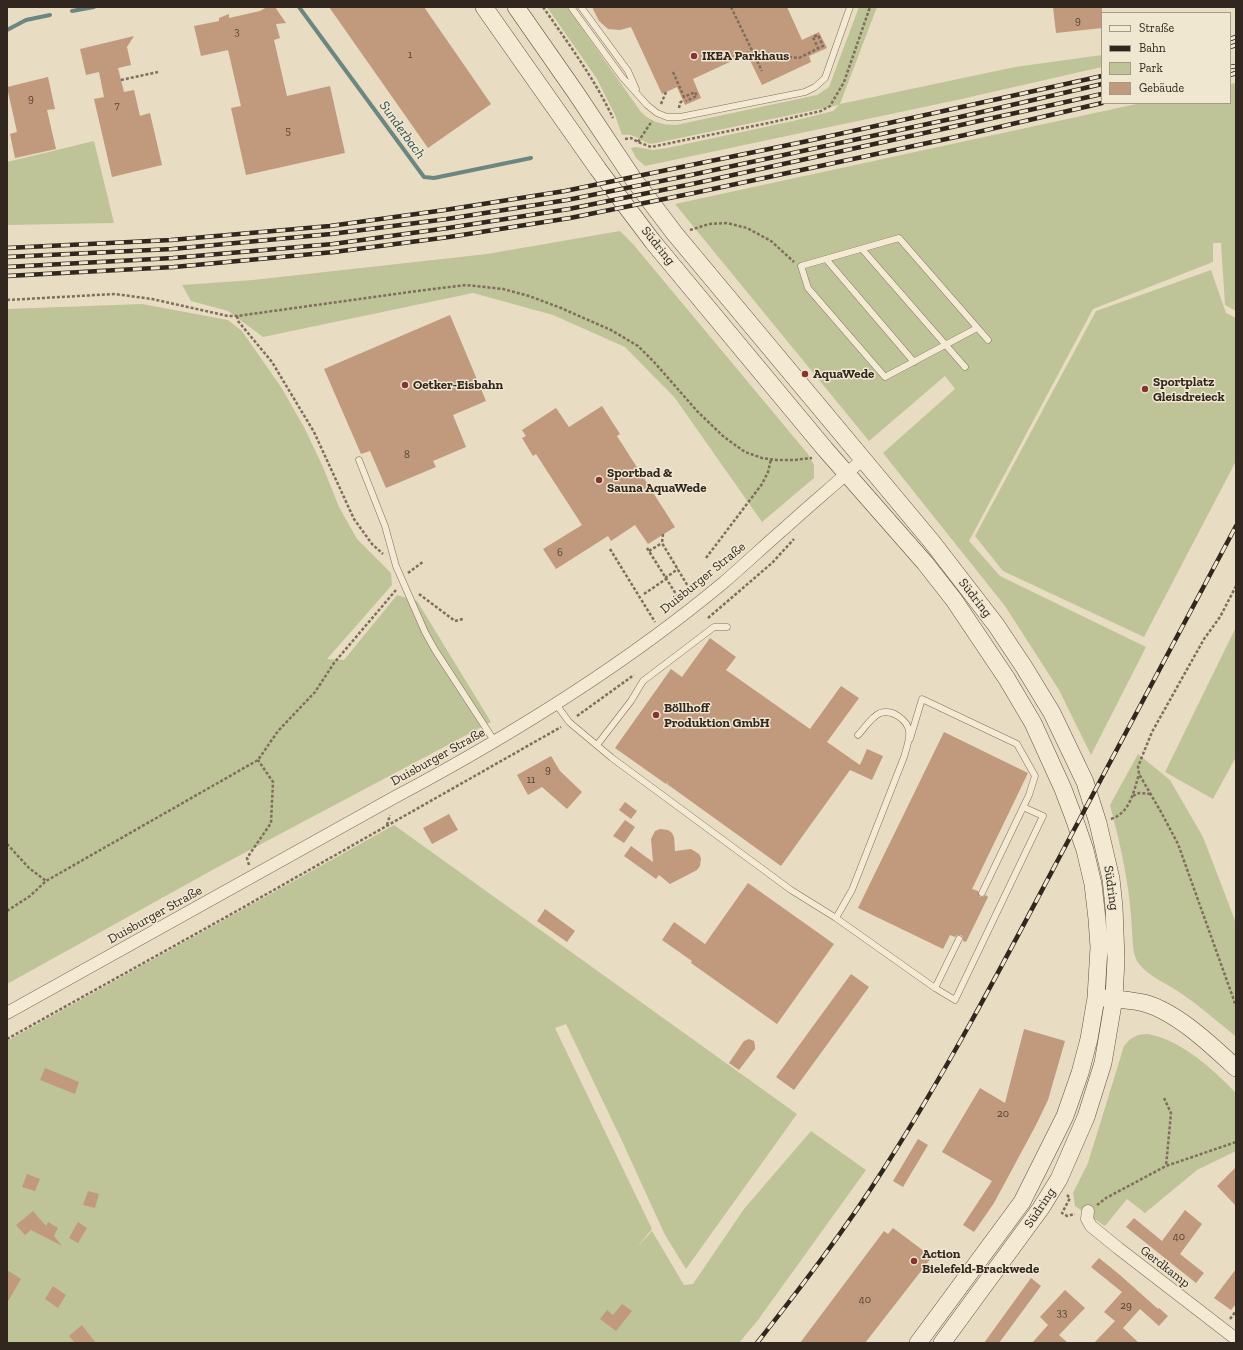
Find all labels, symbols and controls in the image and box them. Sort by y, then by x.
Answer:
legend [1101,12,1231,104]
house number: 9 [1075,14,1081,28]
text: Straße [1139,21,1174,35]
house number: 3 [234,25,240,39]
text: Bahn [1139,41,1166,55]
house number: 1 [408,48,412,62]
place label: IKEA Parkhaus [702,48,789,64]
marker: IKEA Parkhaus [689,51,699,61]
text: Park [1139,61,1163,75]
text: Gebäude [1139,81,1184,95]
house number: 9 [28,92,34,106]
water label: Sunderbach [375,98,429,162]
house number: 7 [114,99,120,113]
house number: 5 [285,124,291,138]
street label: Südring [638,224,678,268]
place label: AquaWede [813,366,874,382]
marker: AquaWede [800,369,810,379]
place label: Sportplatz Gleisdreieck [1153,374,1225,405]
place label: Oetker-Eisbahn [413,377,503,393]
marker: Oetker-Eisbahn [400,380,410,390]
marker: Sportplatz Gleisdreieck [1140,384,1150,394]
house number: 8 [404,448,410,462]
place label: Sportbad & Sauna AquaWede [607,465,706,496]
marker: Sportbad & Sauna AquaWede [594,475,604,485]
street label: Duisburger Straße [657,539,749,617]
house number: 6 [557,546,563,560]
street label: Südring [955,575,995,621]
place label: Böllhoff Produktion GmbH [664,700,770,731]
marker: Böllhoff Produktion GmbH [651,710,661,720]
street label: Duisburger Straße [388,725,488,789]
house number: 9 [545,763,551,777]
house number: 11 [527,773,535,787]
street label: Südring [1100,865,1122,911]
street label: Duisburger Straße [105,883,205,947]
house number: 20 [997,1107,1009,1121]
street label: Südring [1021,1185,1059,1231]
house number: 40 [1173,1230,1185,1244]
street label: Gerdkamp [1137,1243,1193,1291]
place label: Action Bielefeld-Brackwede [922,1246,1039,1277]
marker: Action Bielefeld-Brackwede [909,1256,919,1266]
house number: 40 [859,1293,871,1307]
house number: 29 [1120,1299,1132,1313]
house number: 33 [1057,1306,1067,1320]

